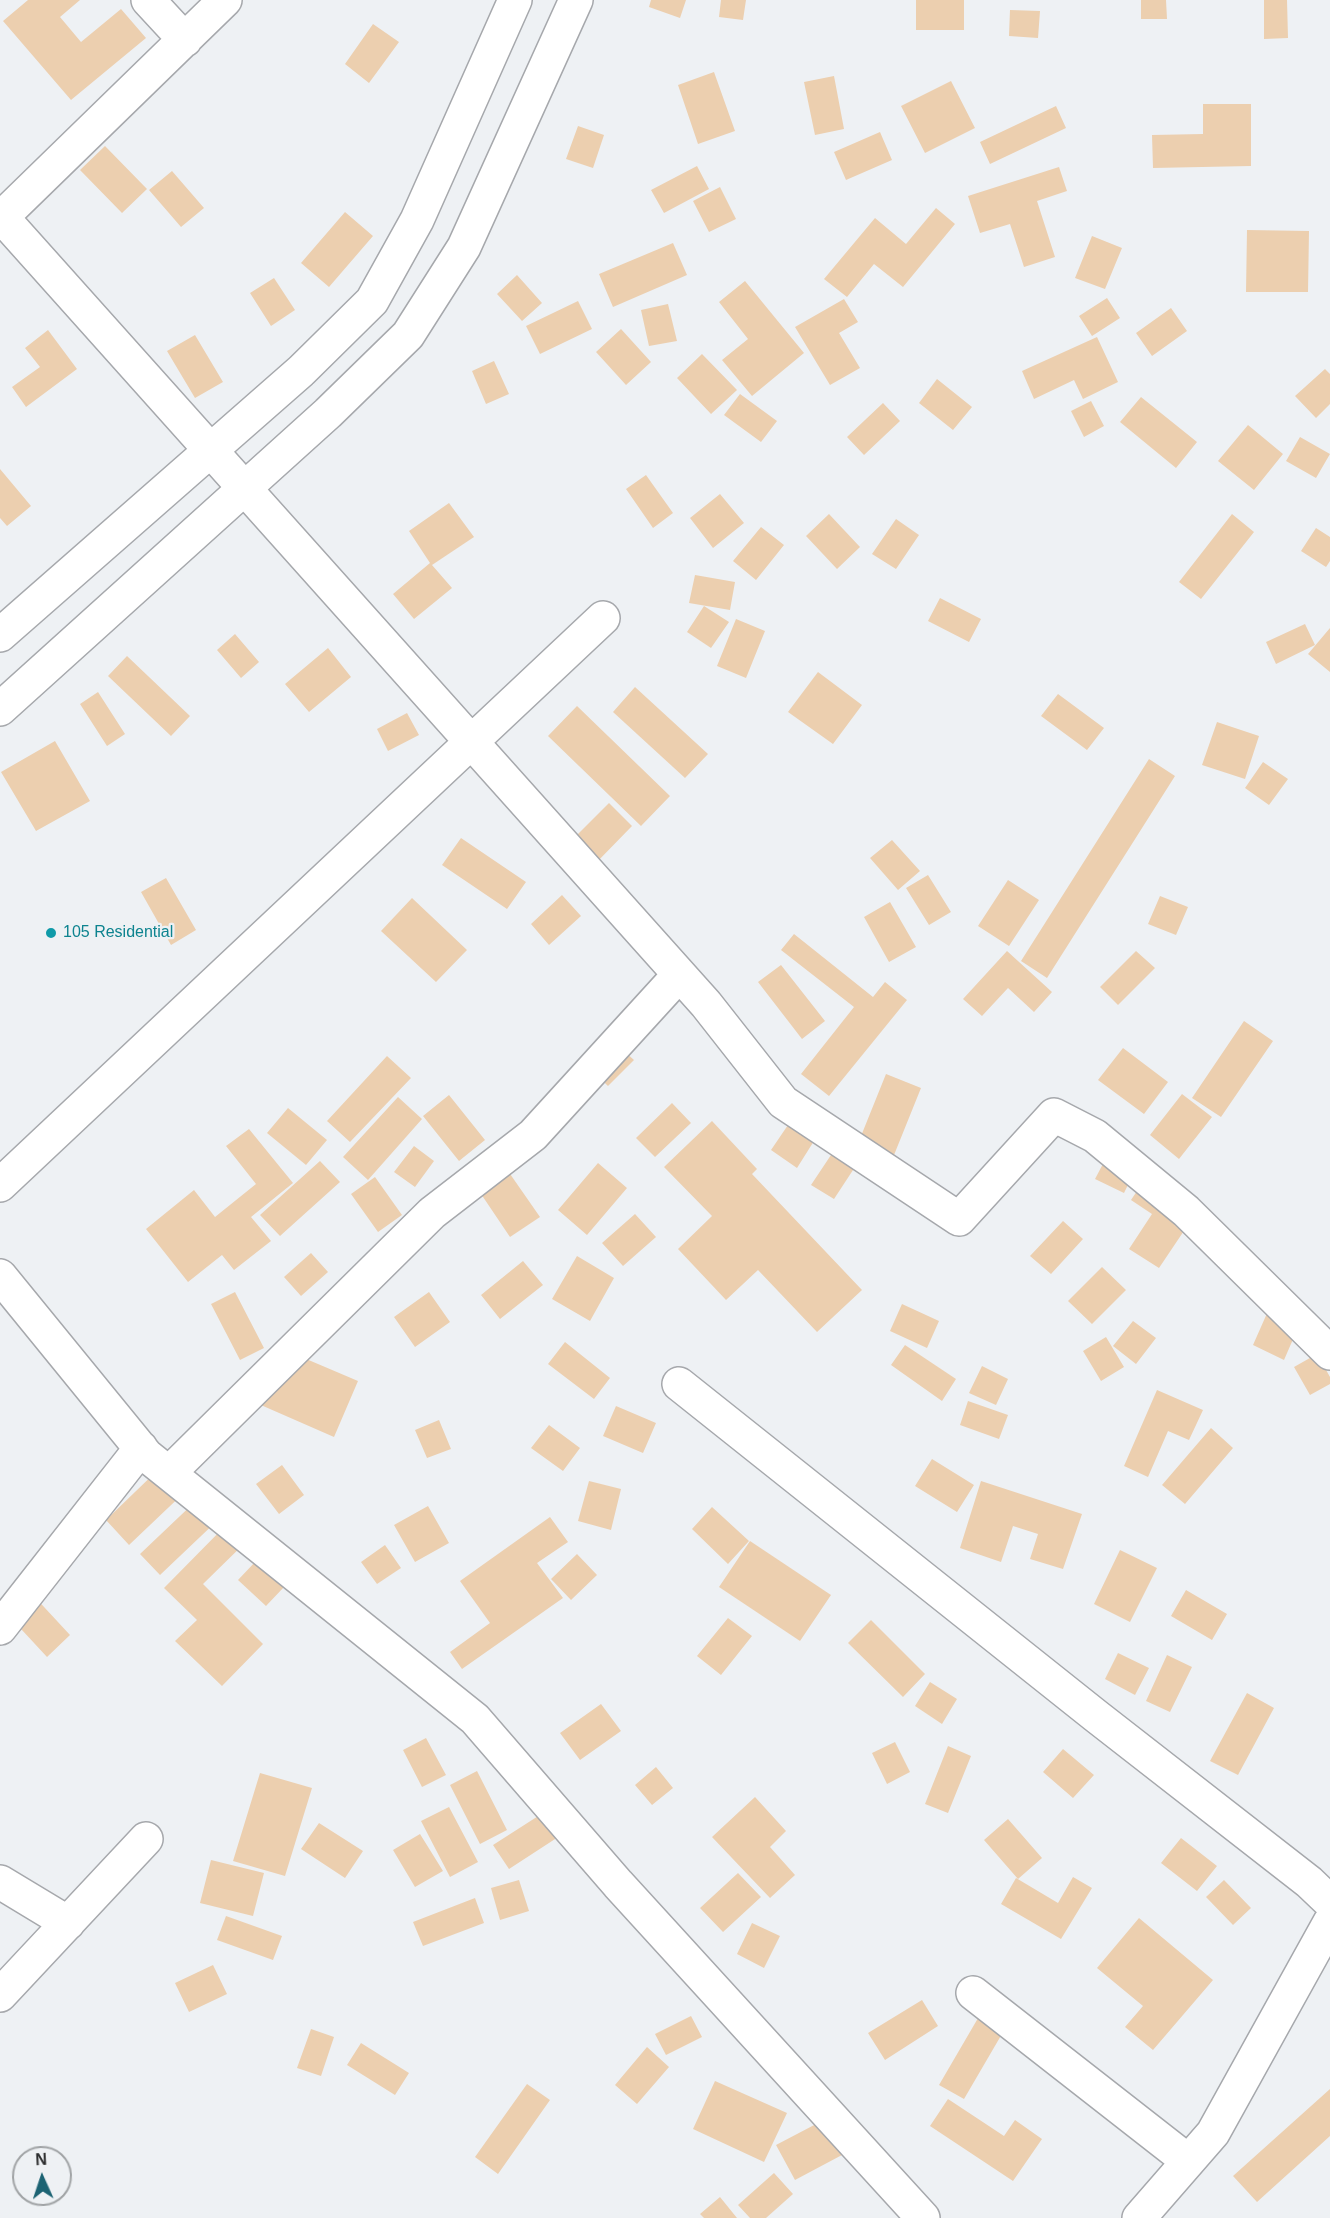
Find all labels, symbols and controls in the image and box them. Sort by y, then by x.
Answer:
place label: 105 Residential [63,923,173,943]
marker: 105 Residential [44,926,58,940]
north arrow [12,2146,72,2206]
text: N [35,2151,47,2168]

